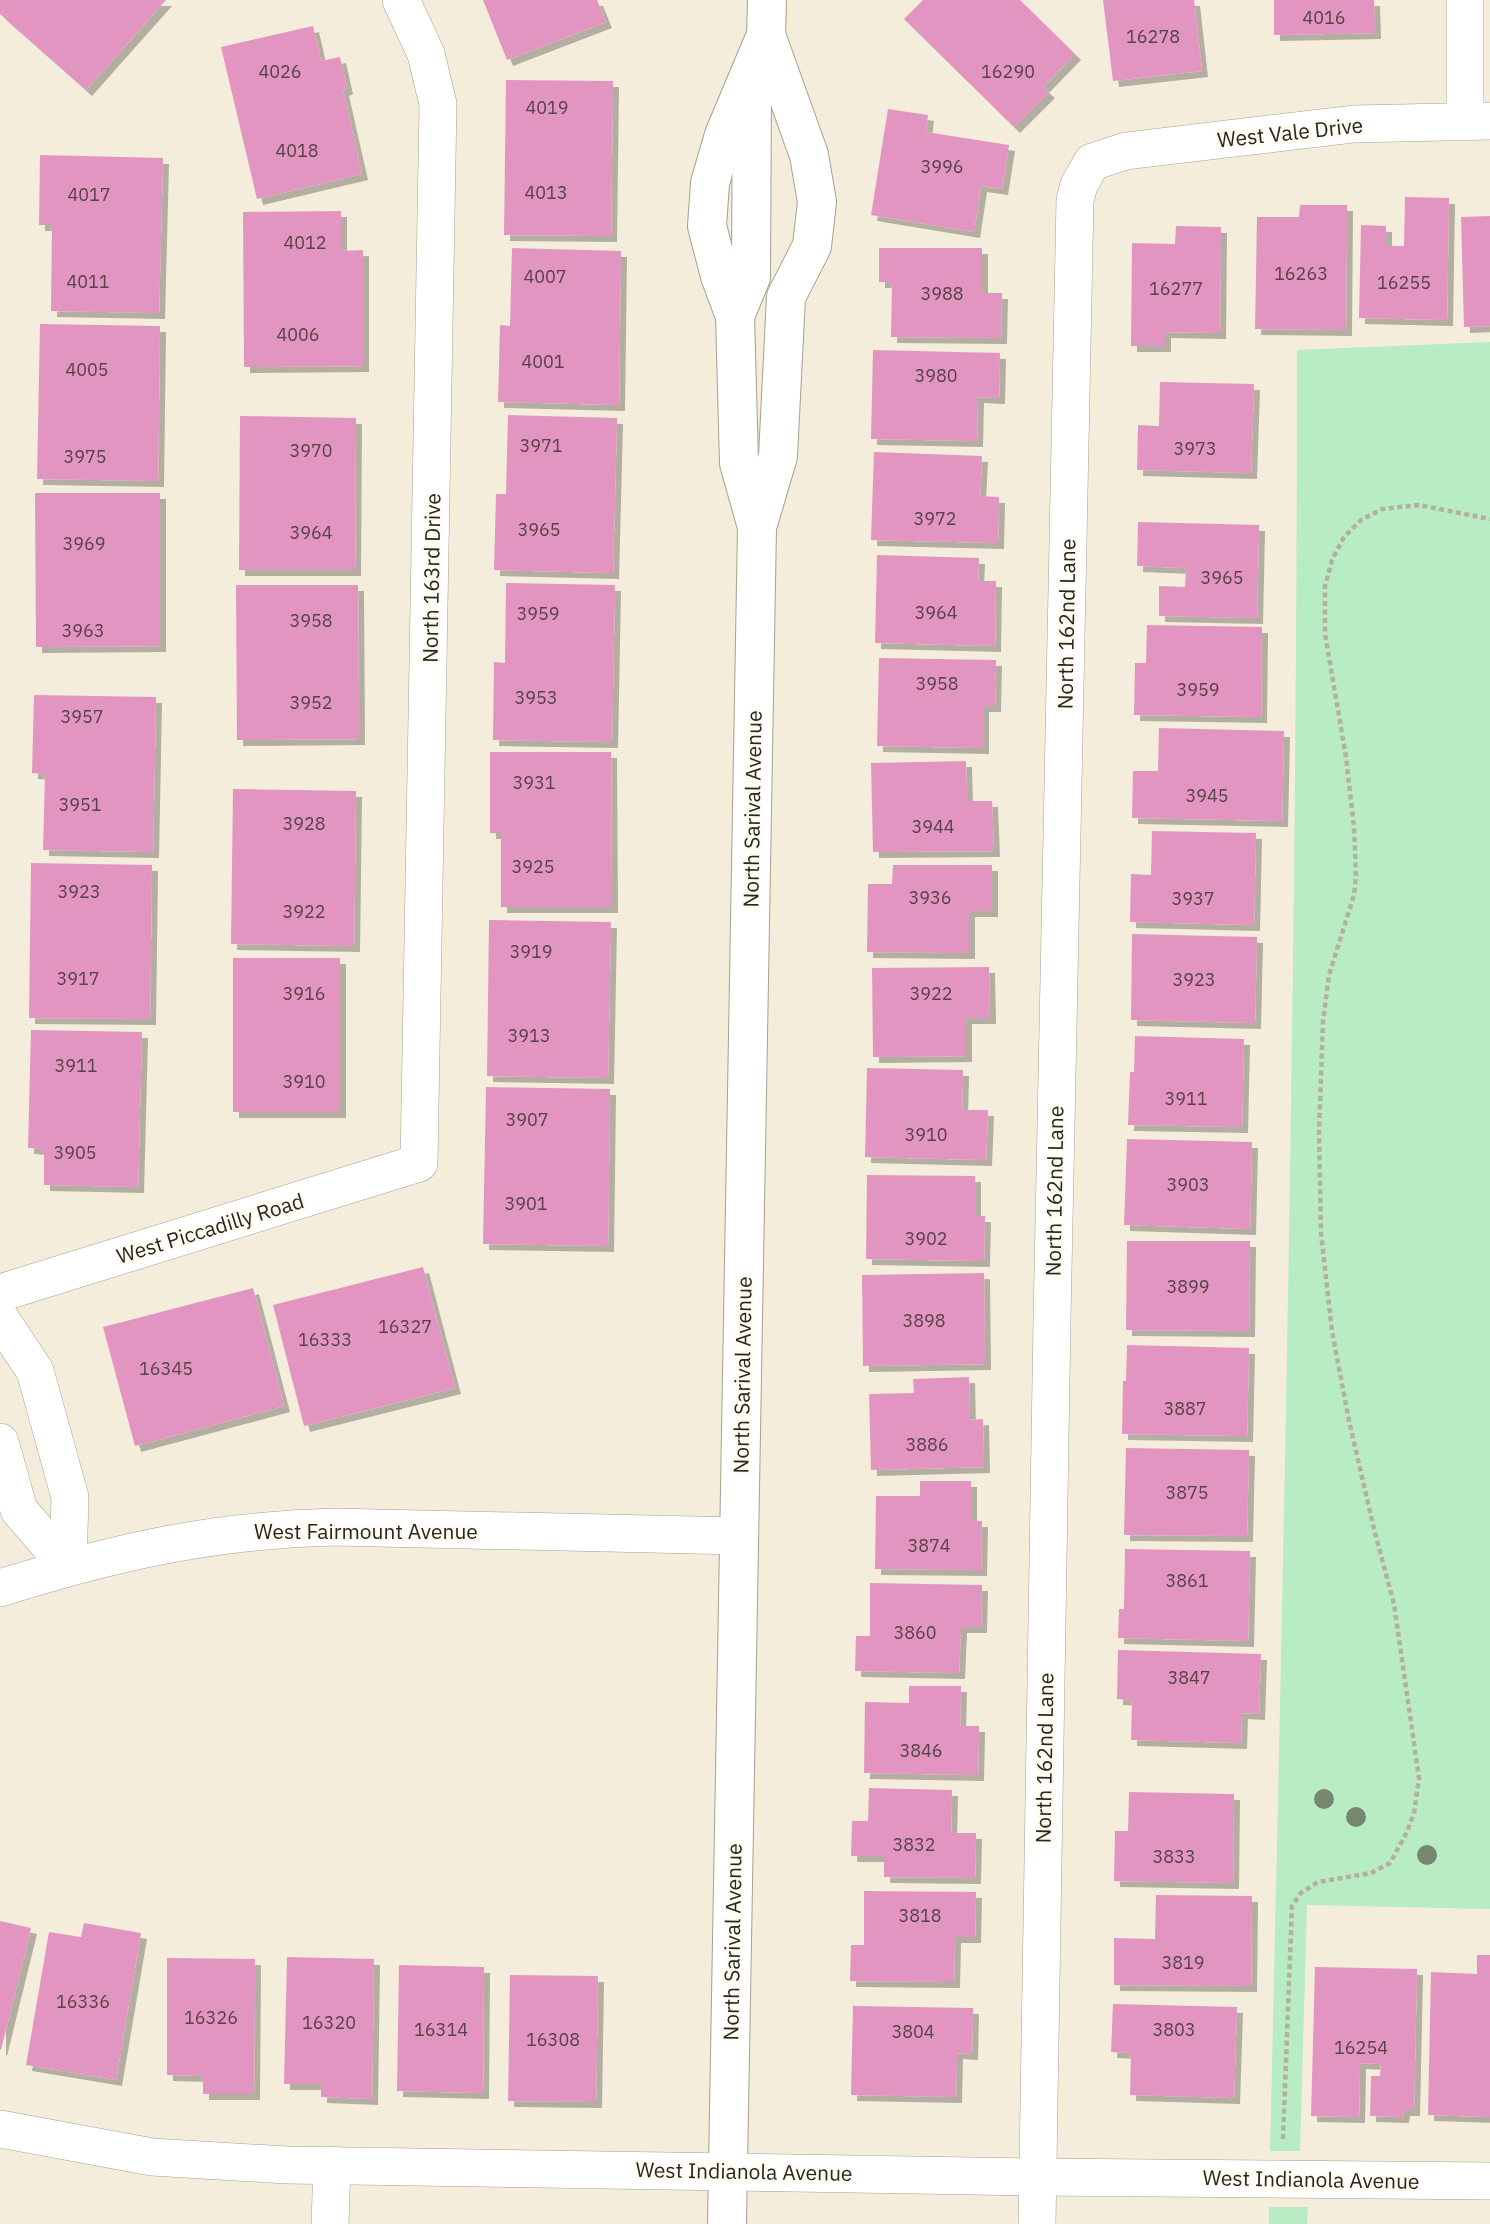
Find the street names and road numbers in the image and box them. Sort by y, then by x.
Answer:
street label: West Vale Drive [1216,110,1364,154]
street label: North 163rd Drive [416,493,446,663]
street label: North 162nd Lane [1051,538,1081,710]
street label: North Sarival Avenue [736,710,768,908]
street label: North 162nd Lane [1039,1105,1069,1277]
street label: West Piccadilly Road [113,1186,307,1270]
street label: North Sarival Avenue [726,1276,758,1474]
street label: West Fairmount Avenue [254,1517,478,1545]
street label: North 162nd Lane [1029,1672,1059,1844]
street label: North Sarival Avenue [716,1843,748,2041]
street label: West Indianola Avenue [635,2155,853,2187]
street label: West Indianola Avenue [1202,2163,1420,2195]

